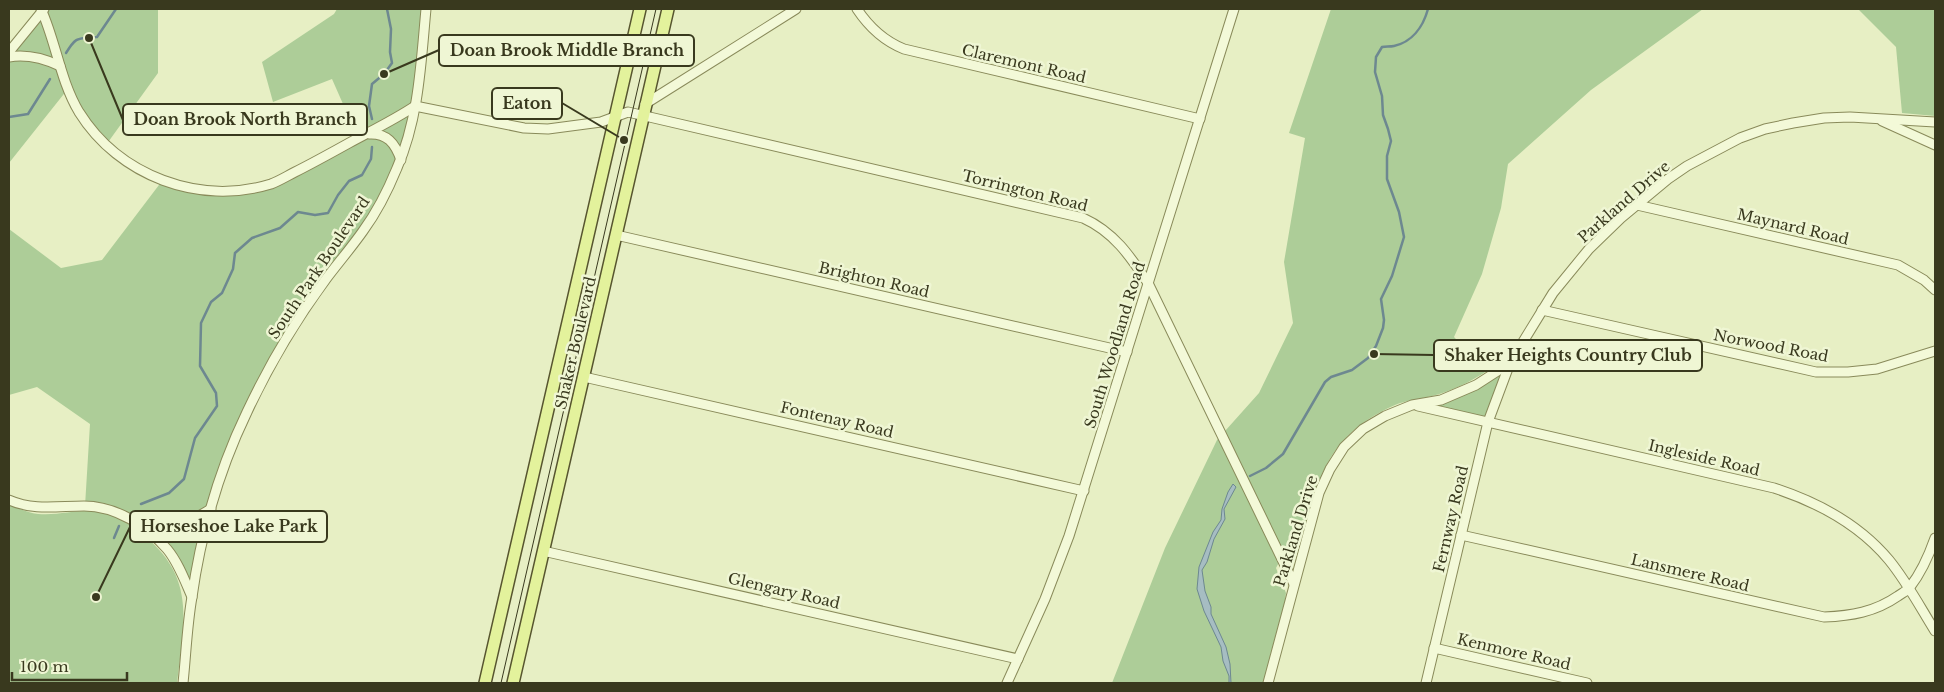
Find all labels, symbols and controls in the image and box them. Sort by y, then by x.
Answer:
callout: Doan Brook Middle Branch [439,35,694,66]
text: Doan Brook Middle Branch [450,40,685,60]
street label: Claremont Road [960,40,1088,87]
callout: Eaton [492,88,562,119]
text: Eaton [502,93,552,113]
callout: Doan Brook North Branch [123,104,367,135]
text: Doan Brook North Branch [133,109,357,129]
street label: Parkland Drive [1574,157,1674,247]
street label: Torrington Road [960,166,1090,215]
street label: South Park Boulevard [264,193,373,343]
street label: Maynard Road [1735,204,1851,249]
street label: Brighton Road [817,258,931,301]
street label: South Woodland Road [1080,259,1149,430]
street label: Shaker Boulevard [551,275,600,411]
street label: Norwood Road [1712,325,1830,366]
callout: Shaker Heights Country Club [1434,340,1702,371]
text: Shaker Heights Country Club [1444,345,1692,365]
street label: Fontenay Road [779,397,896,442]
street label: Ingleside Road [1646,435,1762,480]
street label: Fernway Road [1429,464,1472,574]
street label: Parkland Drive [1270,473,1322,589]
callout: Horseshoe Lake Park [130,511,327,542]
text: Horseshoe Lake Park [140,516,318,536]
street label: Lansmere Road [1629,550,1751,595]
street label: Glengary Road [726,568,842,613]
street label: Kenmore Road [1455,629,1573,674]
scale bar [12,650,128,682]
text: 100 m [20,657,69,676]

